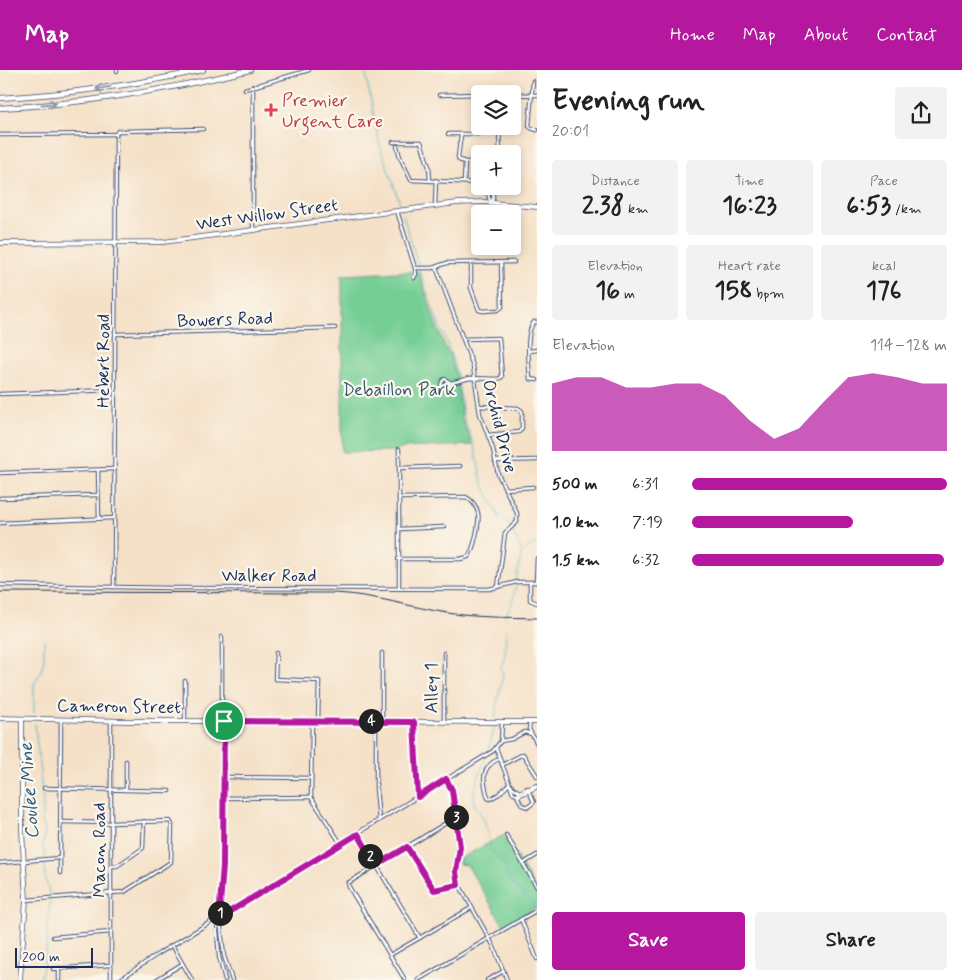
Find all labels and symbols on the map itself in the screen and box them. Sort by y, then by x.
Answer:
one-way arrow [95,83,111,93]
place label: Premier Urgent Care [282,89,383,136]
one-way arrow [40,100,56,109]
marker: Premier Urgent Care [264,103,278,117]
street label: West Willow Street [195,193,340,237]
street label: Bowers Road [177,306,273,334]
street label: Hebert Road [92,314,116,408]
street label: Orchid Drive [476,377,522,475]
park label: Debaillon Park [343,378,456,402]
street label: Walker Road [221,564,317,588]
street label: Alley 1 [420,663,444,713]
street label: Cameron Street [57,694,182,720]
pin [203,700,245,742]
pin: 4 [358,708,384,734]
water label: Coulee Mine [14,741,45,840]
street label: Macon Road [88,802,112,898]
pin: 3 [444,804,468,830]
pin: 2 [358,844,382,868]
pin: 1 [208,900,232,926]
scale bar [15,945,92,968]

